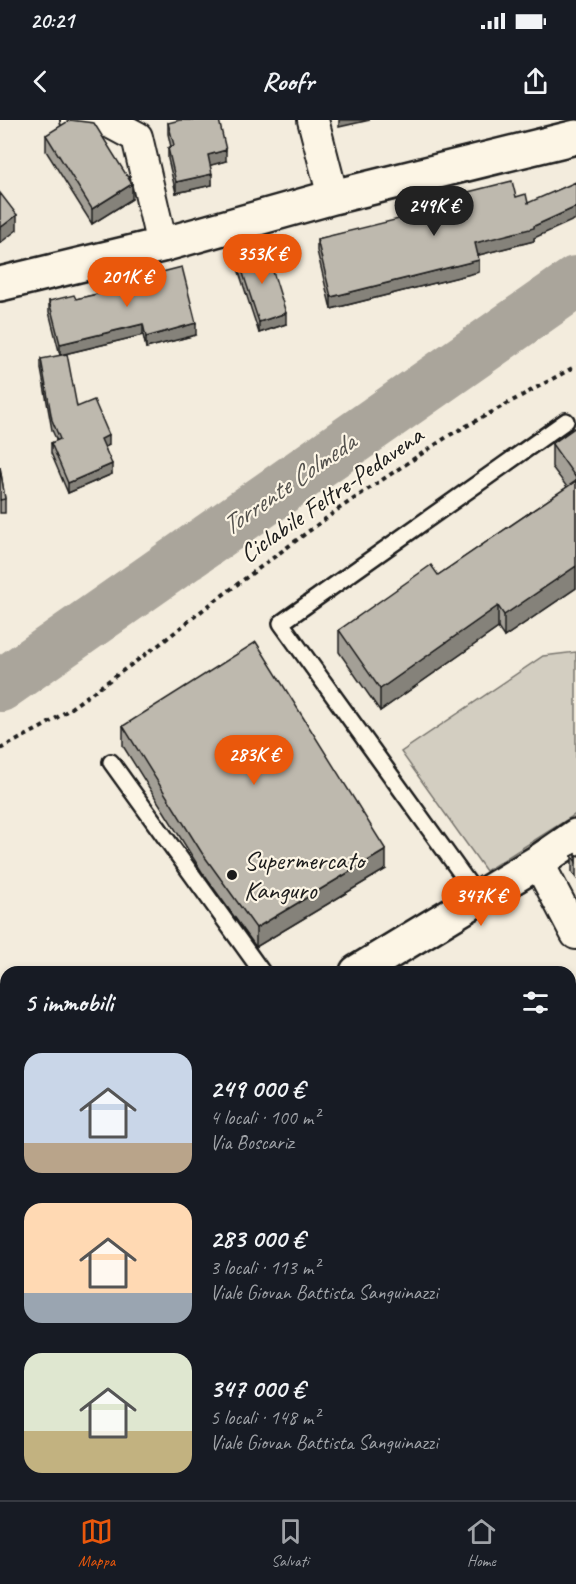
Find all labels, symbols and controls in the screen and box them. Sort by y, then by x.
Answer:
text: 20:21 [30,7,74,35]
text: Roofr [262,64,314,98]
icon: back [24,65,57,98]
icon: share [519,65,552,98]
pin: 249K € [385,186,483,237]
text: 249K € [409,193,459,218]
pin: 353K € [213,234,311,285]
text: 353K € [237,241,287,266]
pin: 201K € [78,257,176,308]
text: 201K € [102,264,153,289]
street label: Ciclabile Feltre-Pedavena [233,418,431,570]
water label: Torrente Colmeda [214,424,364,543]
pin: 283K € [205,735,303,786]
text: 283K € [229,742,280,767]
place label: Supermercato Kanguro [244,844,367,907]
marker: Supermercato Kanguro [225,868,239,882]
pin: 347K € [432,876,530,927]
text: 347K € [456,883,506,908]
text: 5 immobili [24,986,113,1019]
icon: filters [519,986,552,1019]
text: 249 000 € [210,1072,304,1105]
icon: home [72,1077,144,1149]
text: 4 locali · 100 m² [210,1105,319,1130]
text: Via Boscariz [210,1130,294,1155]
text: 283 000 € [210,1222,304,1255]
icon: home [72,1227,144,1299]
text: 3 locali · 113 m² [210,1255,319,1280]
text: Viale Giovan Battista Sanguinazzi [210,1280,438,1305]
text: 347 000 € [210,1372,304,1405]
icon: home [72,1377,144,1449]
text: 5 locali · 148 m² [210,1405,319,1430]
text: Viale Giovan Battista Sanguinazzi [210,1430,438,1455]
tab: Mappa [78,1515,115,1571]
tab: Salvati [271,1515,309,1571]
tab: Home [465,1515,498,1571]

